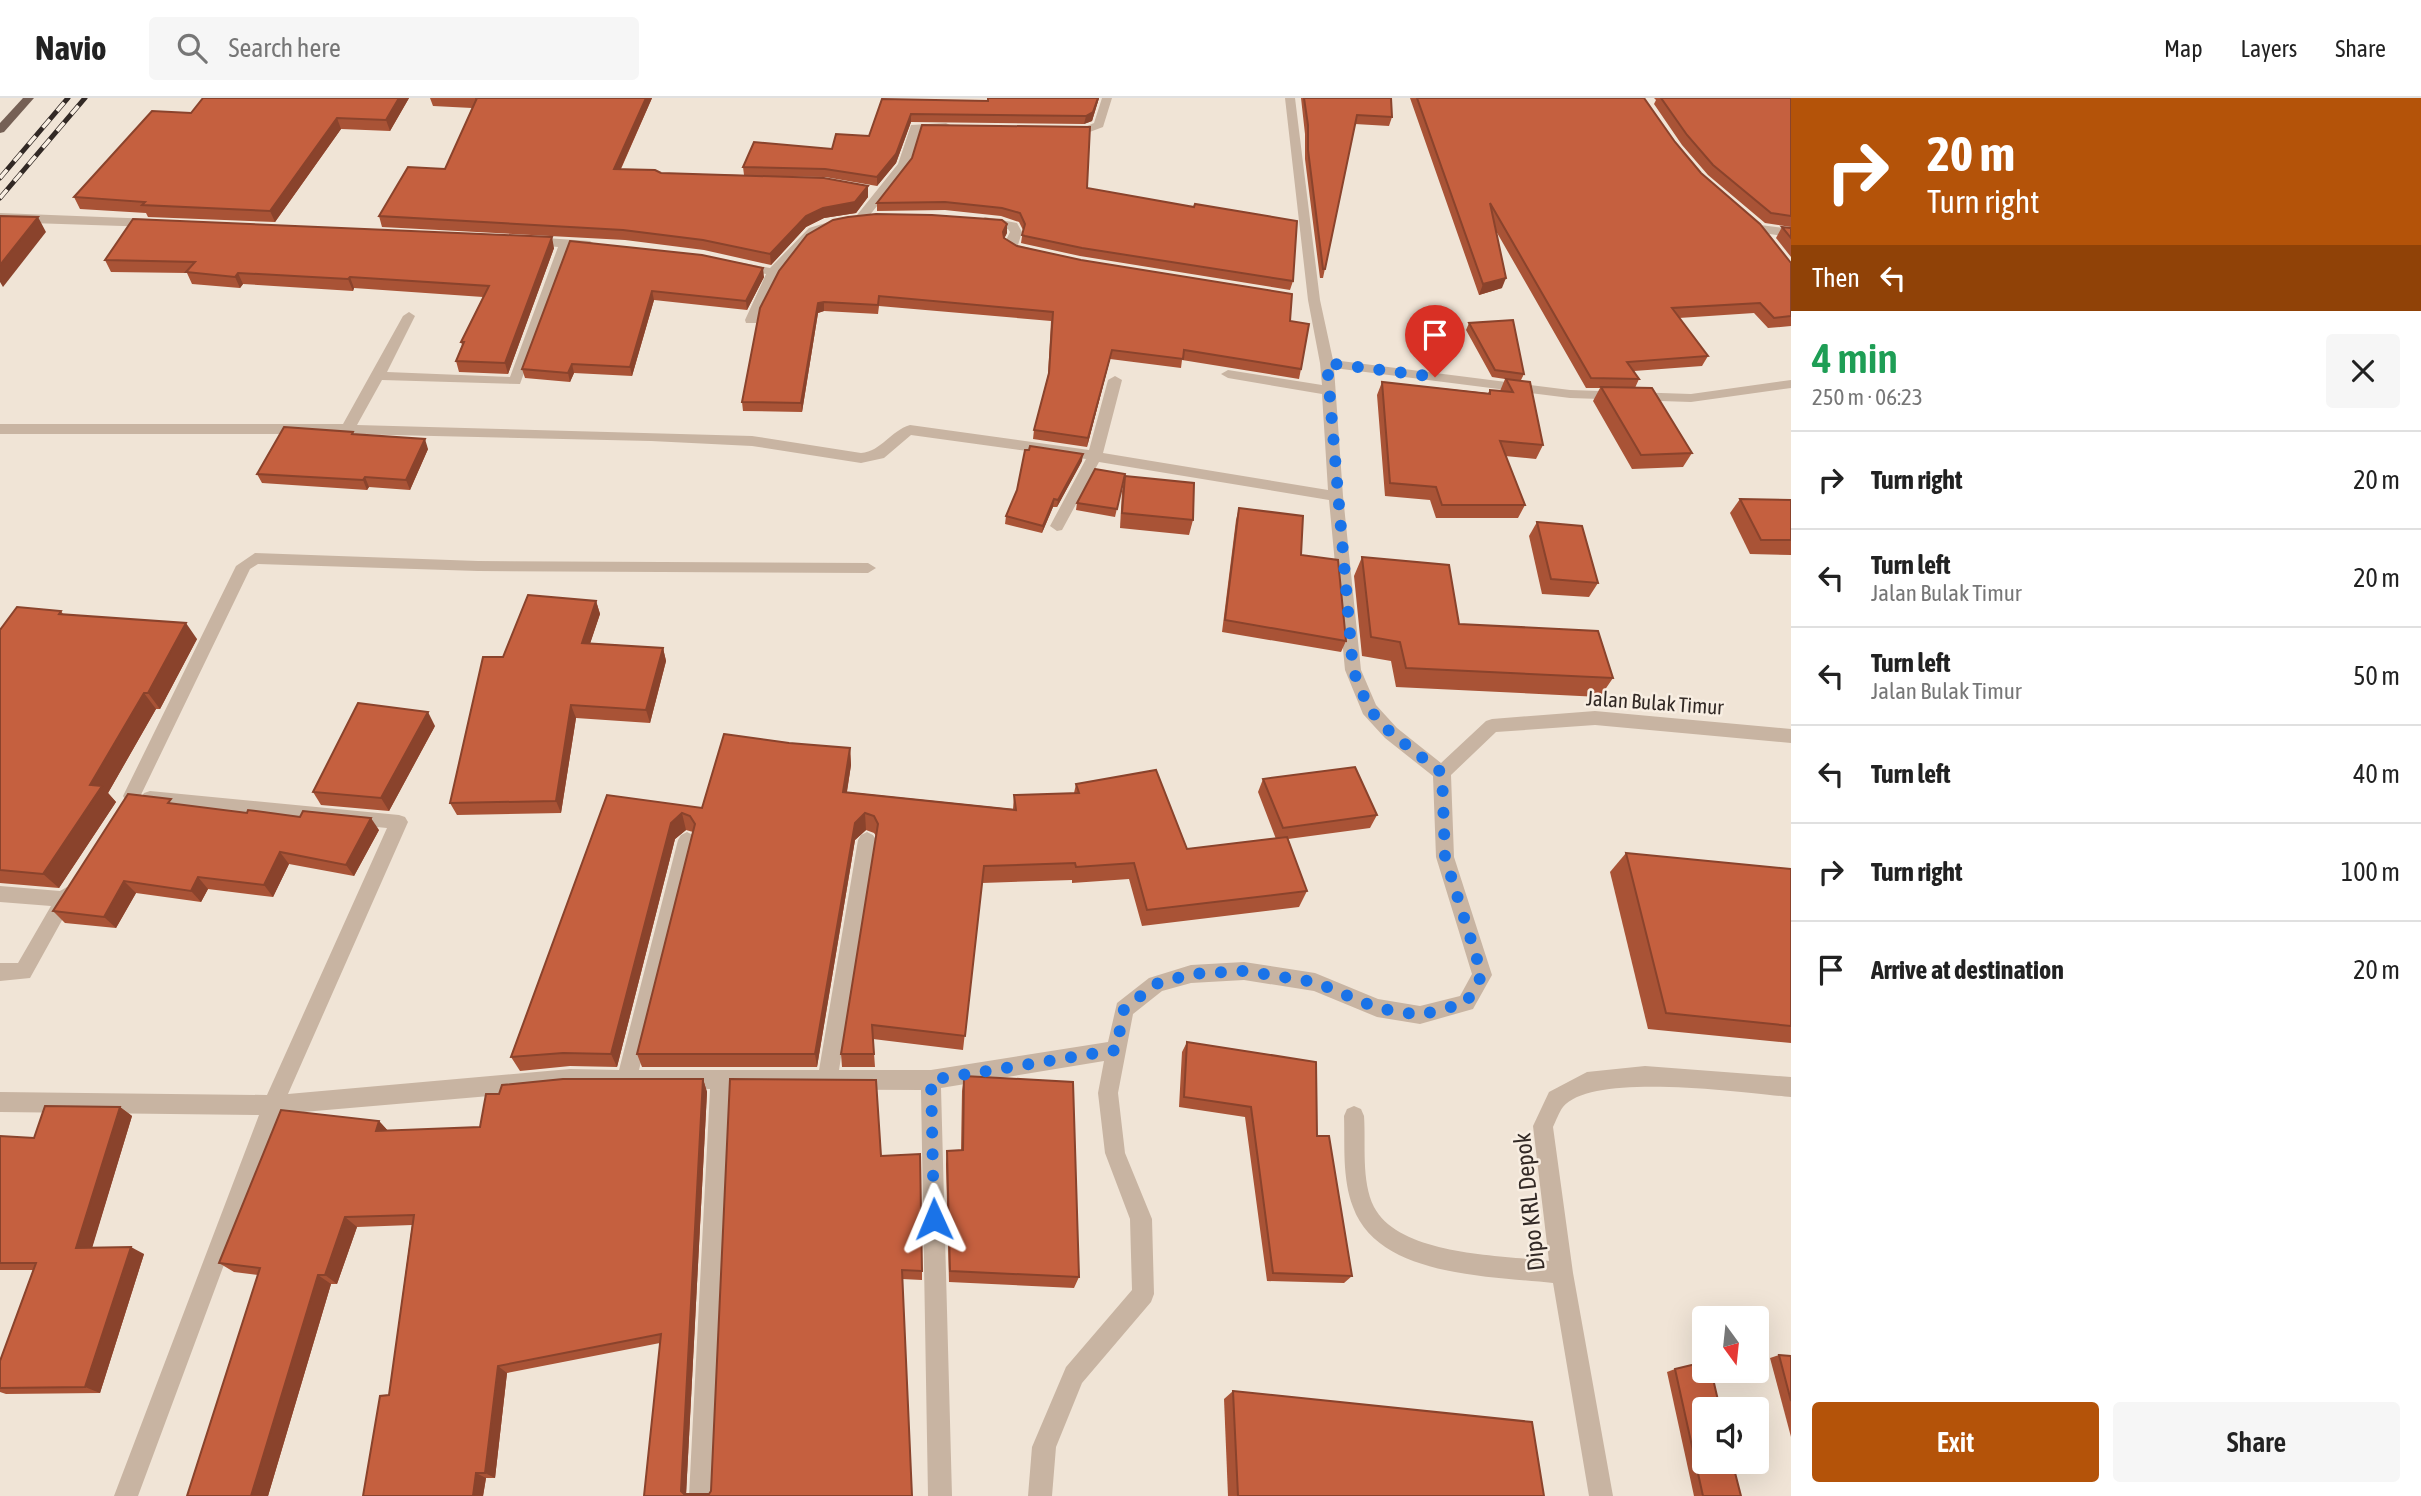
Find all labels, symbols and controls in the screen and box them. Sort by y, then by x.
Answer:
search box [149,17,639,80]
text: Navio [35,29,107,67]
icon: search [173,29,211,67]
text: Search here [229,33,341,63]
text: Map [2164,35,2203,62]
text: Layers [2241,35,2297,62]
text: Share [2335,35,2386,62]
text: 20 m [1927,125,2015,181]
icon: right [1812,126,1903,217]
text: Turn right [1927,183,2040,220]
icon: left [1874,259,1912,297]
text: Then [1812,263,1860,293]
pin [1405,305,1465,377]
icon: arrive [1416,316,1454,354]
text: 4 min [1812,334,1898,382]
button: close [2326,334,2400,408]
text: 250 m · 06:23 [1812,384,1923,410]
icon: right [1812,461,1850,499]
text: Turn right [1871,465,1962,495]
text: 20 m [2353,465,2400,495]
text: Turn left [1871,550,1951,580]
icon: left [1812,559,1850,597]
text: 20 m [2353,563,2400,593]
text: Jalan Bulak Timur [1871,580,2022,606]
text: Turn left [1871,648,1951,678]
icon: left [1812,657,1850,695]
text: 50 m [2353,661,2400,691]
text: Jalan Bulak Timur [1871,678,2022,704]
street label: Jalan Bulak Timur [1586,685,1725,719]
icon: left [1812,755,1850,793]
text: Turn left [1871,759,1951,789]
text: 40 m [2353,759,2400,789]
icon: right [1812,853,1850,891]
text: Turn right [1871,857,1962,887]
text: 100 m [2341,857,2400,887]
icon: arrive [1812,951,1850,989]
text: Arrive at destination [1871,955,2064,985]
text: 20 m [2353,955,2400,985]
street label: Dipo KRL Depok [1508,1131,1550,1272]
position arrow [897,1182,971,1256]
north arrow [1692,1306,1769,1382]
map controls [1692,1306,1769,1474]
button: sound [1692,1397,1769,1474]
button: Exit [1812,1402,2099,1482]
button: Share [2113,1402,2400,1482]

